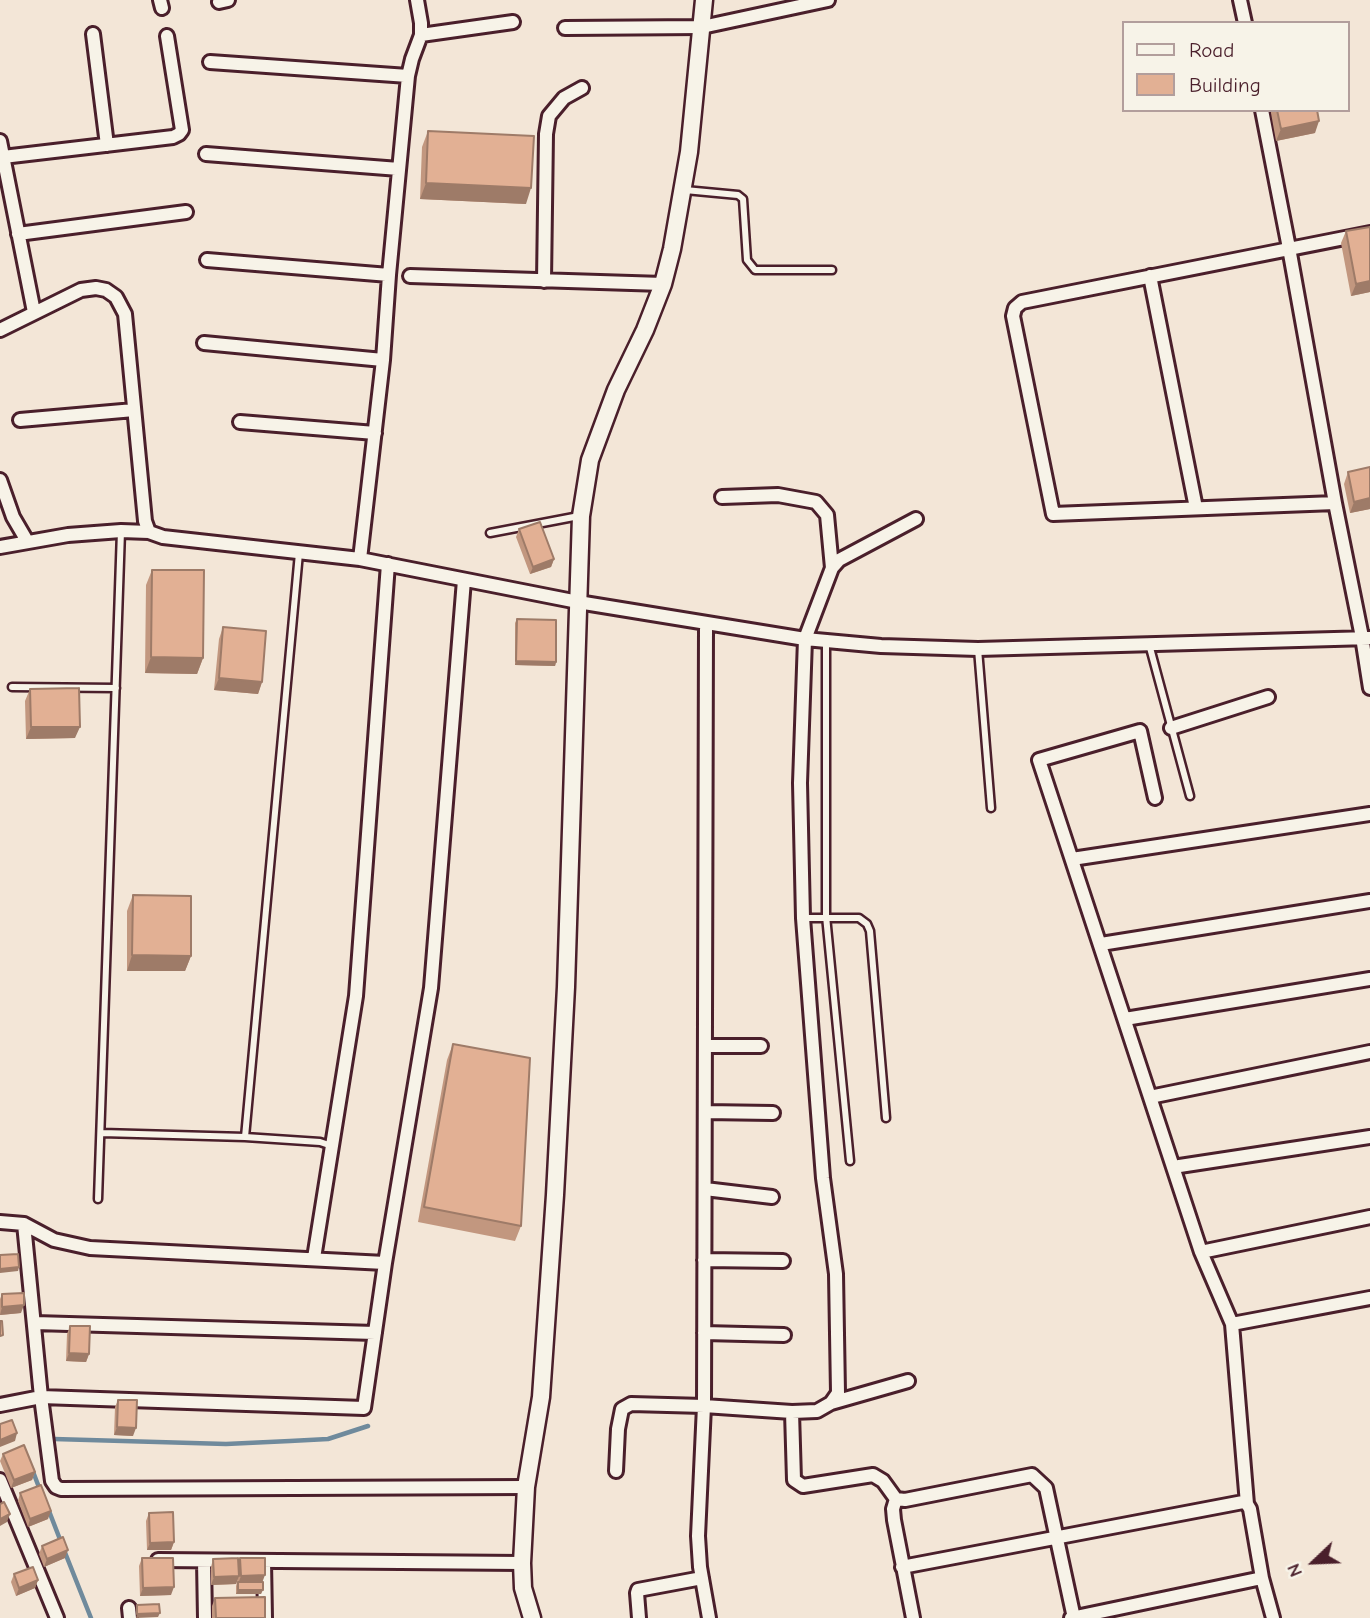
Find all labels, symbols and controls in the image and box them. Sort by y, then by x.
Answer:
legend [1122,21,1349,112]
text: Road [1189,38,1234,62]
text: Building [1189,73,1261,97]
north arrow [1279,1527,1349,1597]
text: N [1282,1560,1307,1580]

